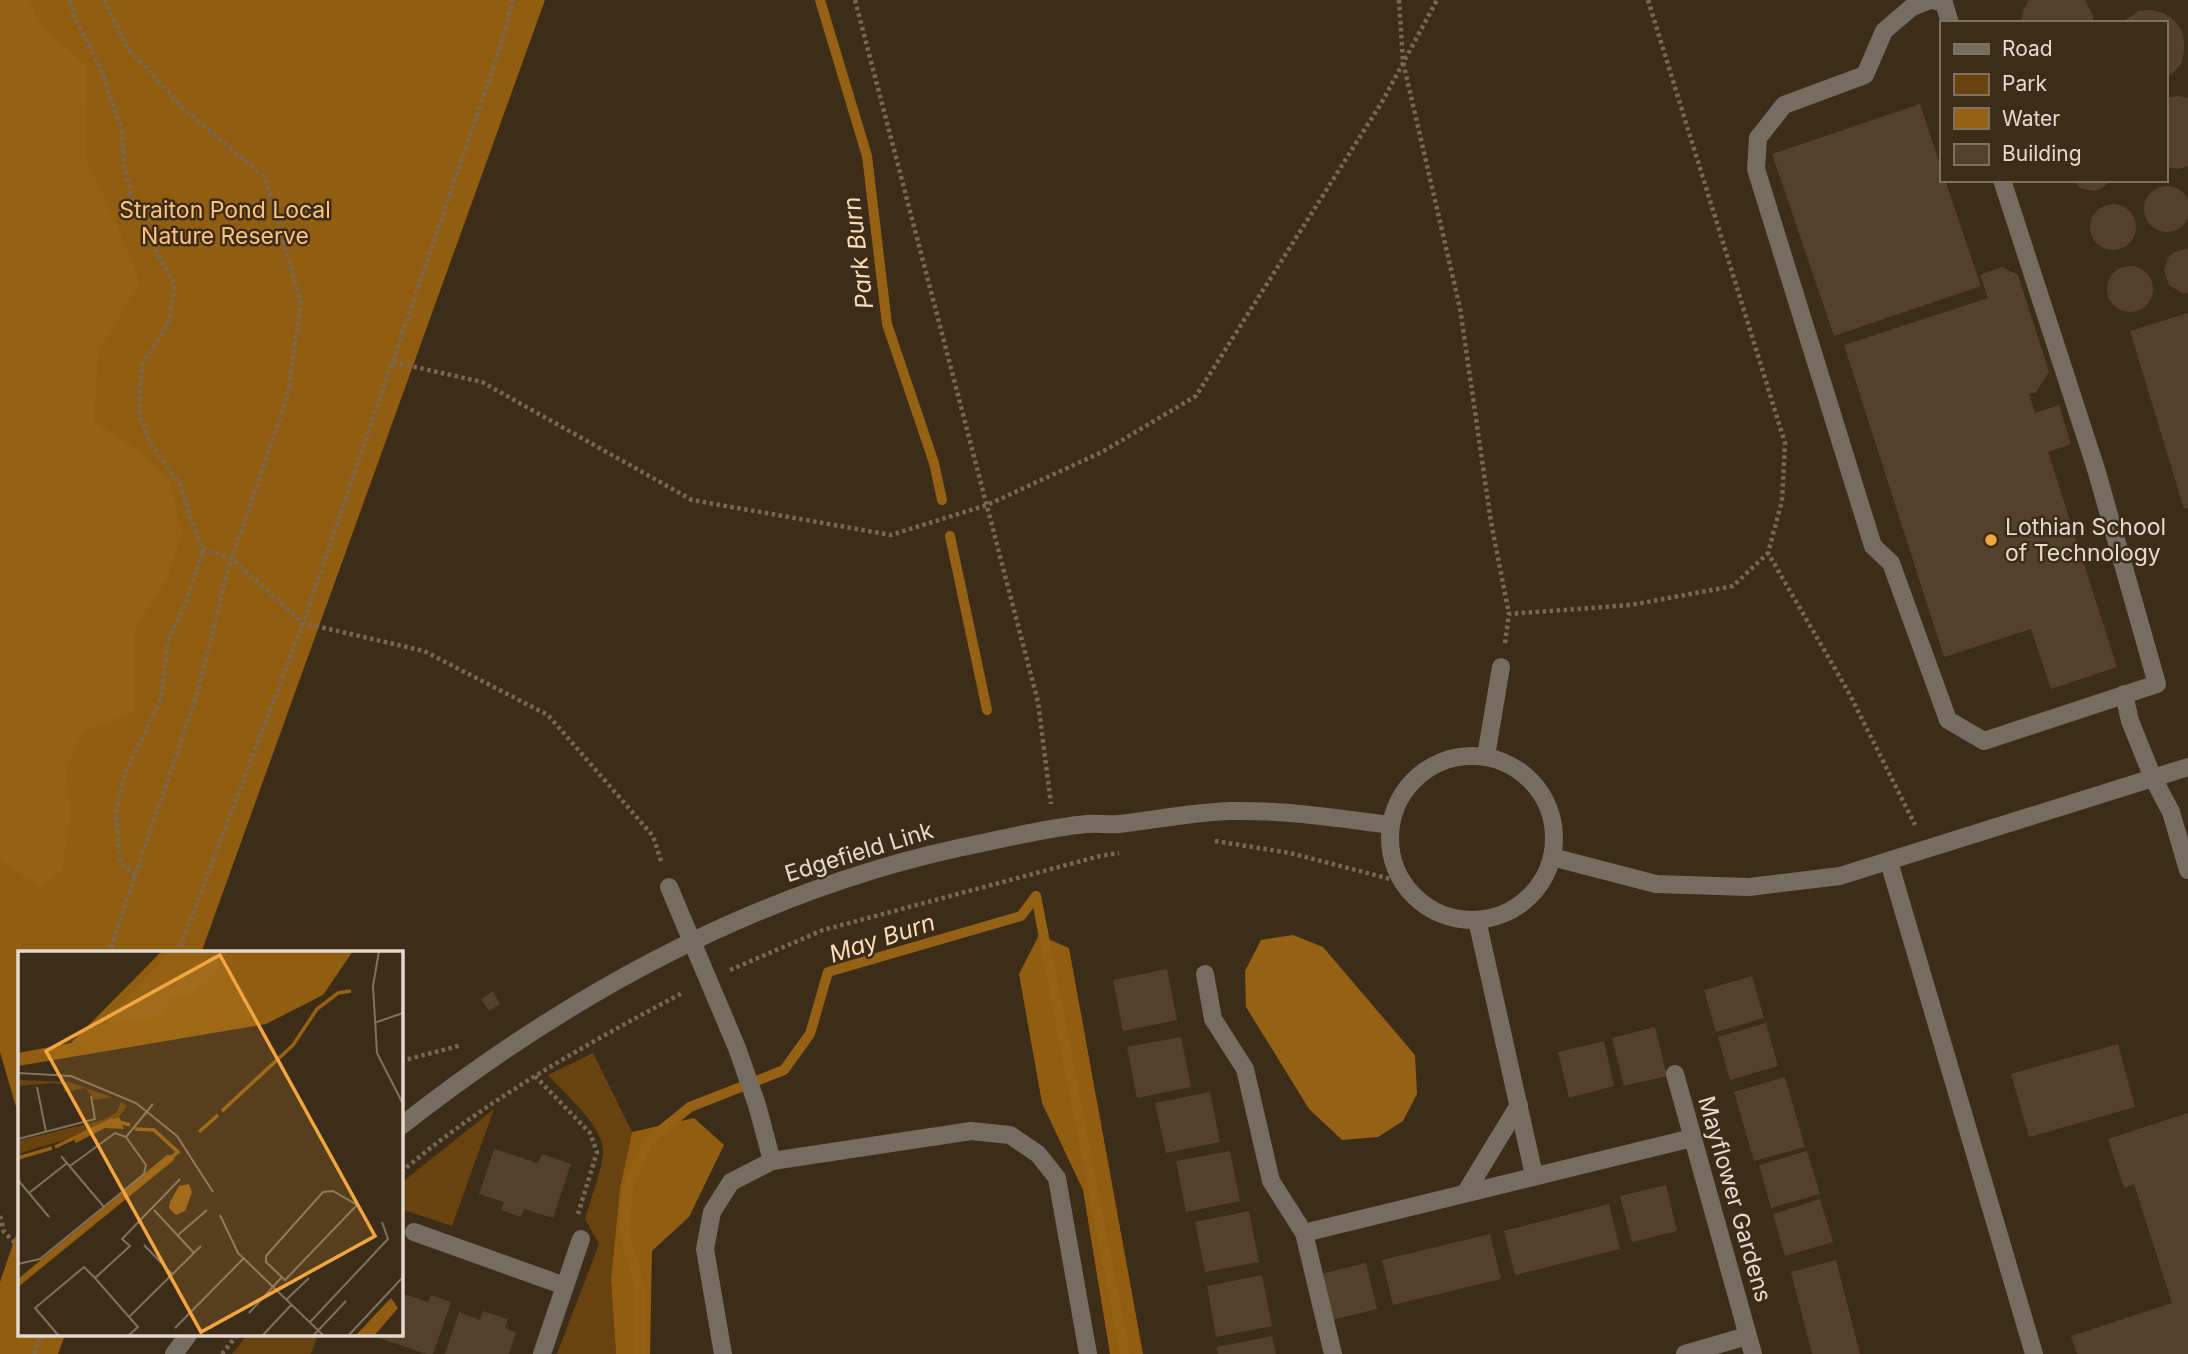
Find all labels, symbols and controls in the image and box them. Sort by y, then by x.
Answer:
legend [1940,21,2167,182]
text: Road [2002,36,2053,61]
text: Park [2002,71,2047,96]
text: Water [2002,106,2060,131]
text: Building [2002,141,2082,166]
water label: Park Burn [837,195,879,311]
park label: Straiton Pond Local Nature Reserve [119,196,331,250]
place label: Lothian School of Technology [2005,513,2166,567]
marker: Lothian School of Technology [1983,532,1999,548]
street label: Edgefield Link [781,816,937,888]
water label: May Burn [825,907,939,969]
inset map [18,951,402,1336]
street label: Mayflower Gardens [1692,1093,1778,1305]

